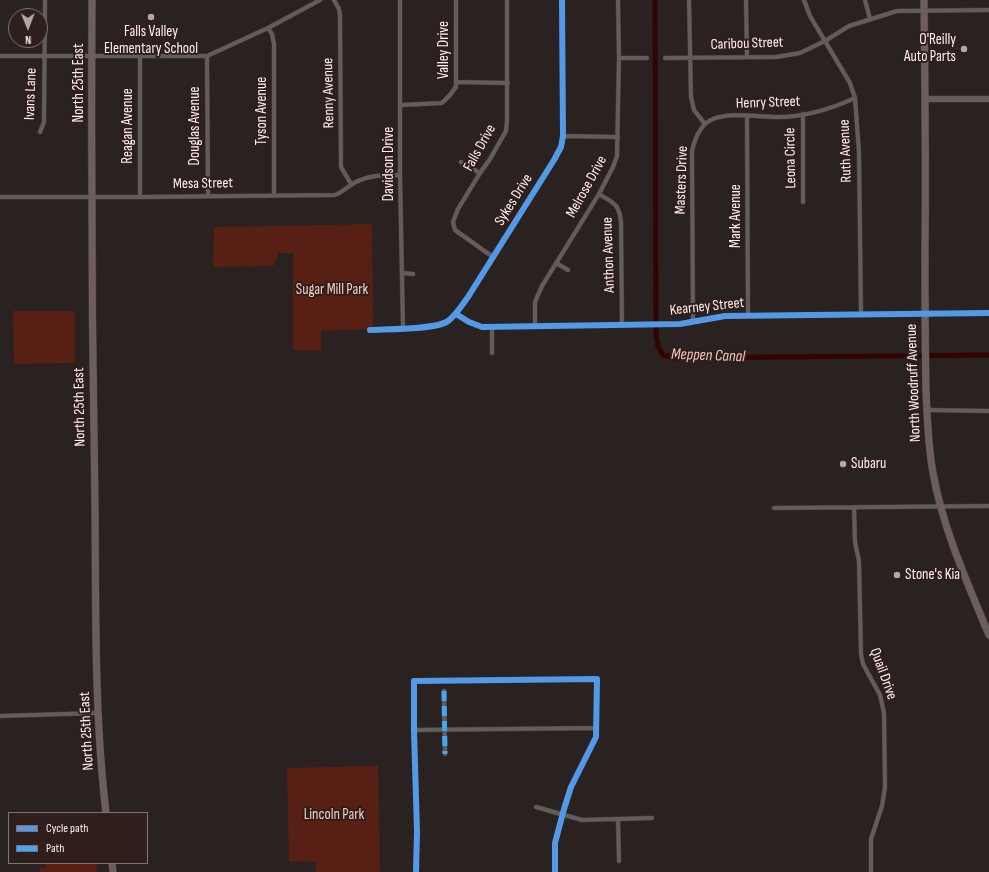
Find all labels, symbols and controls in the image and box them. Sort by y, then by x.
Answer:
north arrow [8,8,48,48]
marker: Falls Valley Elementary School [146,12,156,22]
street label: Valley Drive [435,21,453,79]
place label: Falls Valley Elementary School [104,23,198,58]
place label: O'Reilly Auto Parts [904,31,956,66]
text: N [25,33,31,46]
street label: Caribou Street [710,34,784,54]
street label: North 25th East [70,43,88,123]
marker: O'Reilly Auto Parts [959,44,969,54]
street label: Renny Avenue [319,58,339,128]
street label: Ivans Lane [21,68,41,120]
street label: Tyson Avenue [253,77,271,145]
street label: Douglas Avenue [186,87,204,165]
street label: Reagan Avenue [119,88,137,164]
street label: Henry Street [736,93,800,113]
street label: Ruth Avenue [836,119,856,183]
street label: Falls Drive [460,121,500,175]
street label: Davidson Drive [380,127,398,201]
street label: Leona Circle [781,127,801,189]
street label: Masters Drive [672,145,692,215]
street label: Melrose Drive [563,153,611,221]
street label: Sykes Drive [491,171,537,229]
street label: Mesa Street [173,174,233,194]
street label: Mark Avenue [727,184,745,248]
street label: Anthon Avenue [599,217,619,293]
park label: Sugar Mill Park [296,281,368,299]
street label: Kearney Street [669,294,745,320]
street label: North Woodruff Avenue [903,324,925,442]
water label: Meppen Canal [671,345,745,367]
street label: North 25th East [70,367,90,447]
place label: Subaru [851,455,886,473]
marker: Subaru [838,459,848,469]
place label: Stone's Kia [905,566,960,584]
marker: Stone's Kia [892,570,902,580]
street label: Quail Drive [865,646,901,702]
street label: North 25th East [76,691,98,771]
park label: Lincoln Park [304,806,364,824]
legend [8,812,148,864]
text: Cycle path [46,821,88,836]
text: Path [46,841,64,856]

